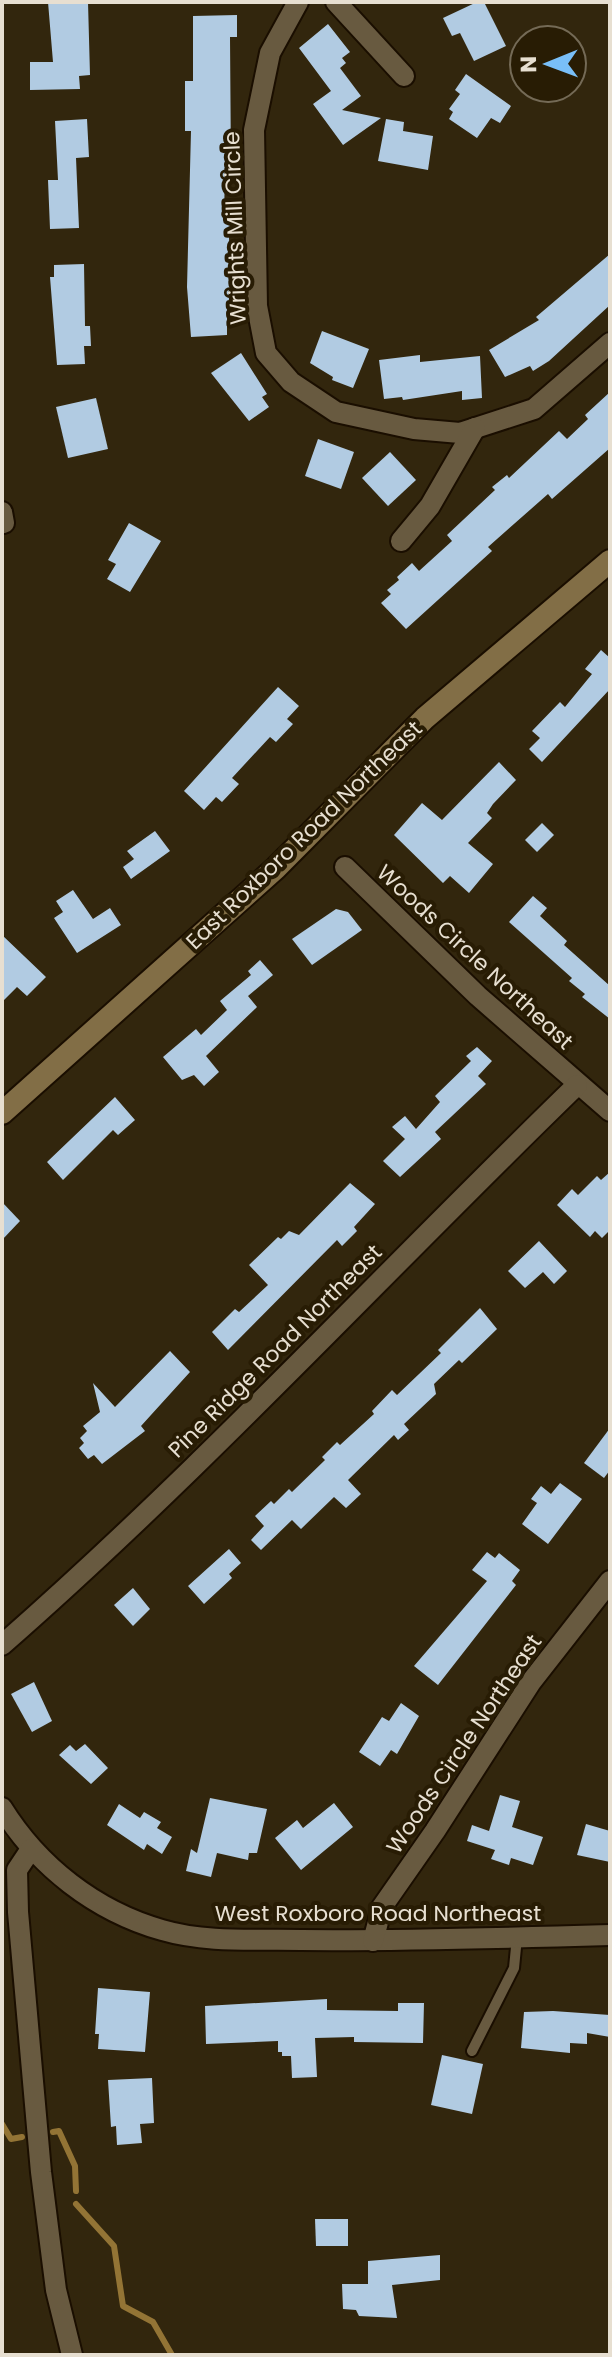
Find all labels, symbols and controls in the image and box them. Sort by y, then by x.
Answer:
north arrow [508,24,588,104]
text: N [513,56,544,73]
street label: Wrights Mill Circle [216,131,254,325]
street label: East Roxboro Road Northeast [179,714,429,956]
street label: Woods Circle Northeast [370,857,580,1057]
street label: Pine Ridge Road Northeast [161,1237,389,1465]
street label: Woods Circle Northeast [379,1628,549,1860]
street label: West Roxboro Road Northeast [215,1898,541,1929]

